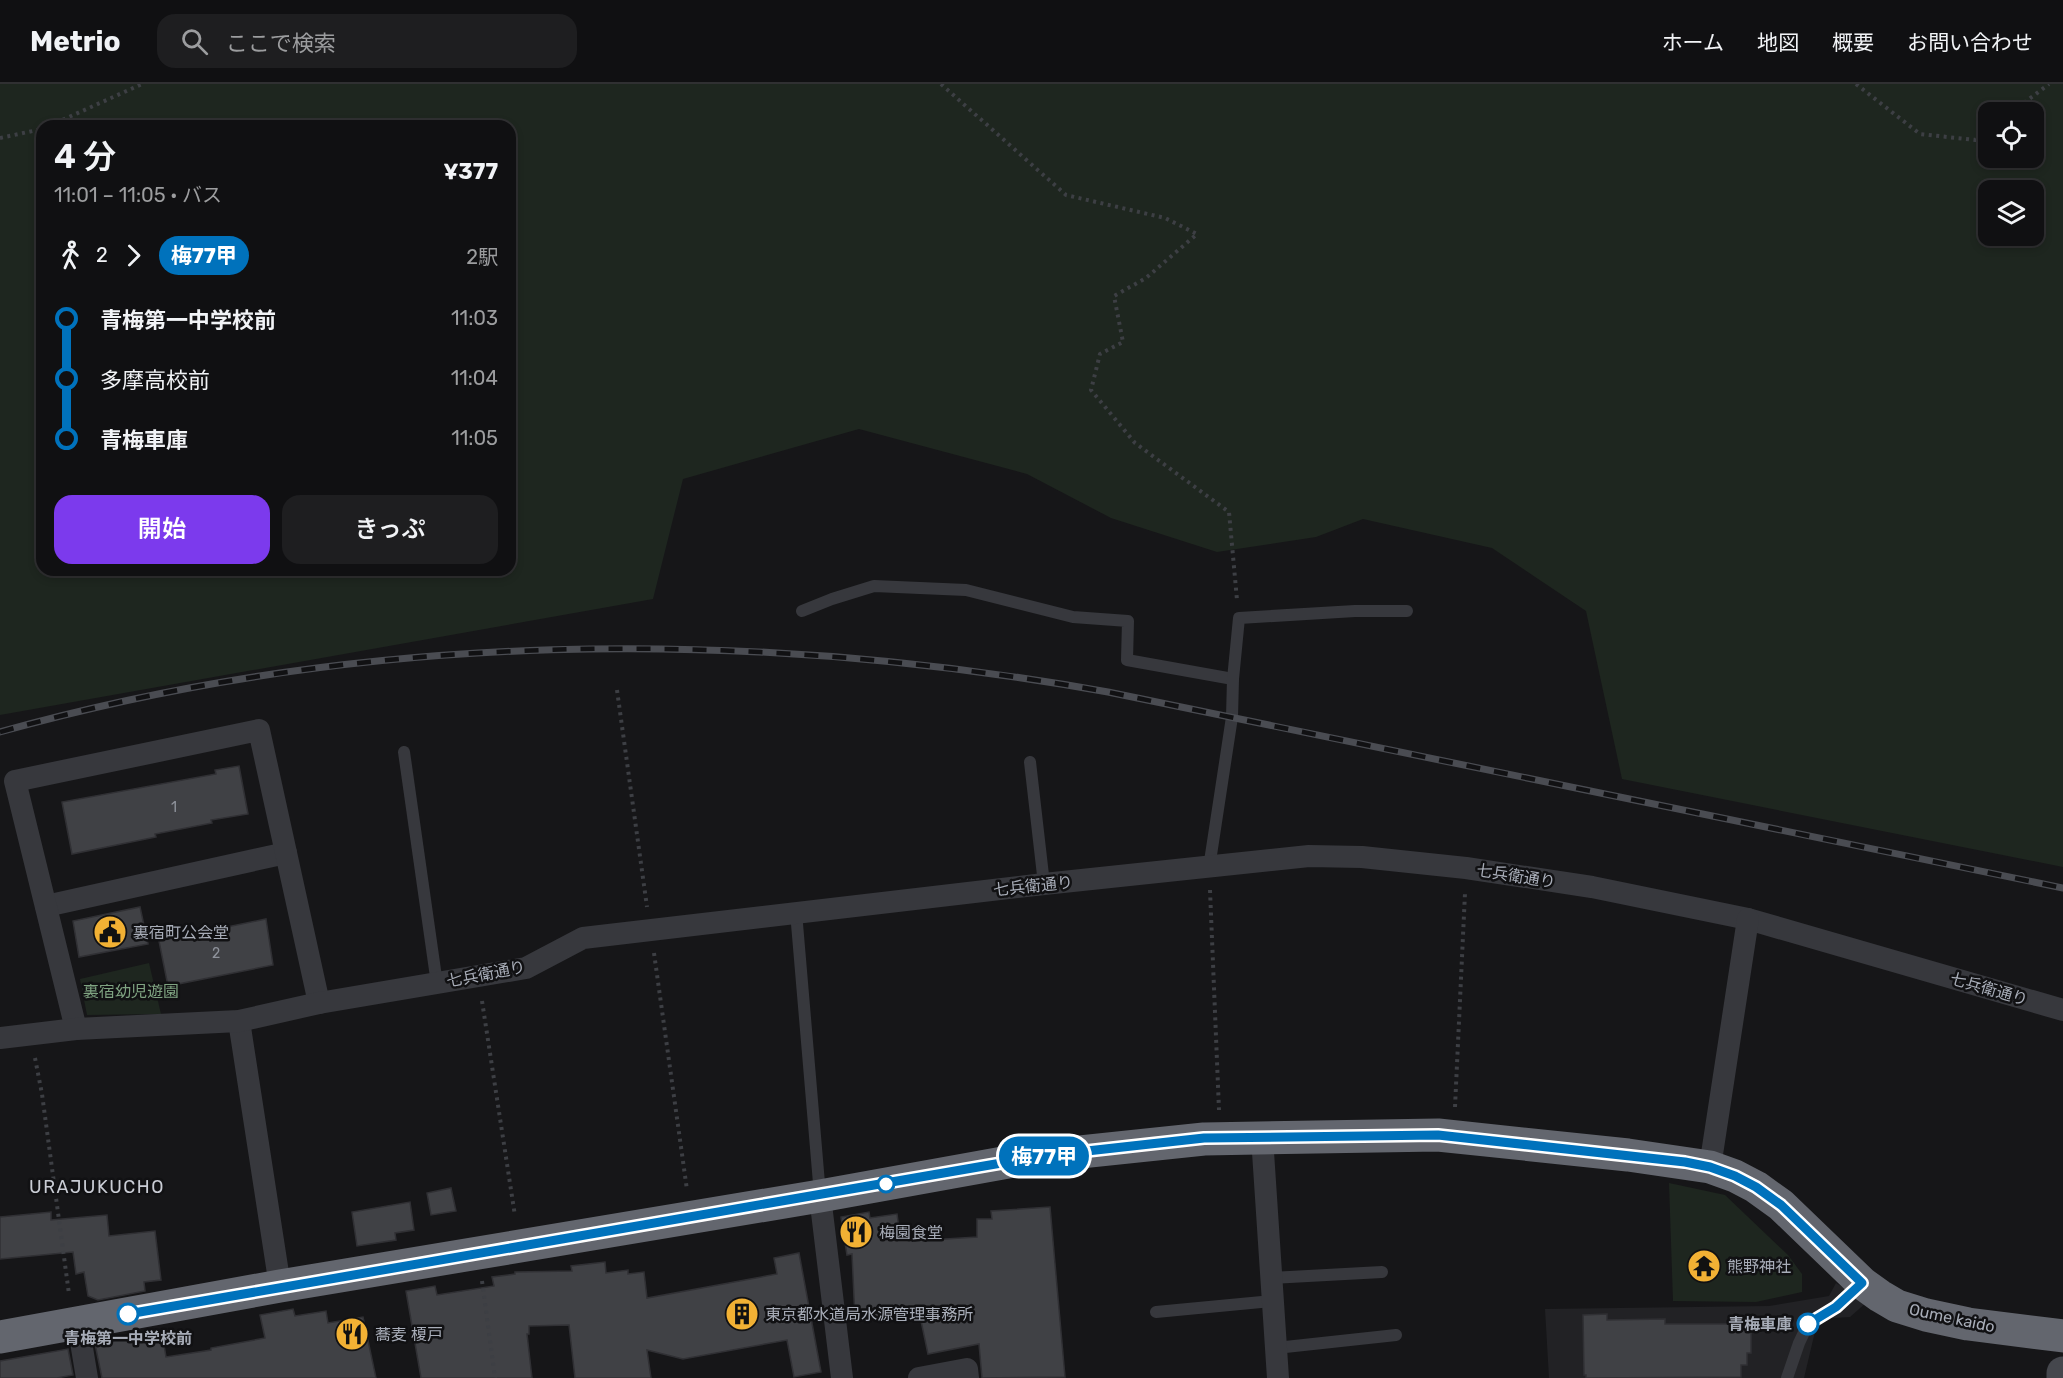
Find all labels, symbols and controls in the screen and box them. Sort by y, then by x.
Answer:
search box [157,14,577,68]
text: Metrio [30,25,121,58]
icon: search [178,25,211,58]
text: ここで検索 [226,30,336,57]
text: ホーム [1662,30,1724,55]
text: 地図 [1757,30,1799,55]
text: 概要 [1832,30,1874,55]
text: お問い合わせ [1907,30,2033,55]
map controls [1978,102,2044,246]
button: locate [1978,102,2044,168]
text: 4 分 [54,137,116,176]
text: ¥377 [443,158,498,185]
button: layers [1978,180,2044,246]
text: 11:01 – 11:05 · バス [54,183,222,207]
icon: walk [54,239,87,272]
icon: forward [117,239,150,272]
text: 2 [96,243,108,267]
text: 梅77甲 [171,243,237,268]
text: 2駅 [466,245,498,269]
text: 11:03 [451,306,498,330]
text: 青梅第一中学校前 [100,307,276,334]
text: 11:04 [451,366,498,390]
text: 多摩高校前 [100,367,210,394]
text: 11:05 [451,426,498,450]
text: 青梅車庫 [100,427,188,454]
button: 開始 [54,495,270,564]
button: きっぷ [282,495,498,564]
house number: 1 [171,799,177,816]
street label: 七兵衛通り [1475,860,1557,892]
street label: 七兵衛通り [992,872,1074,900]
public building icon: 裏宿町公会堂 [92,914,128,950]
place label: 裏宿町公会堂 [133,923,229,942]
house number: 2 [212,945,220,962]
street label: 七兵衛通り [445,957,527,991]
street label: 七兵衛通り [1948,969,2030,1009]
park label: 裏宿幼児遊園 [83,982,179,1001]
line badge: 梅77甲 [1002,1136,1086,1176]
text: 梅77甲 [1011,1144,1077,1169]
unlabelled marker [877,1175,895,1193]
district label: URAJUKUCHO [29,1176,165,1198]
restaurant icon: 梅園食堂 [838,1214,874,1250]
place label: 梅園食堂 [879,1223,943,1242]
temple icon: 熊野神社 [1686,1248,1722,1284]
place label: 熊野神社 [1727,1257,1791,1276]
building icon: 東京都水道局水源管理事務所 [724,1296,760,1332]
street label: Oume kaido [1907,1300,1997,1336]
marker: 青梅第一中学校前 [117,1303,139,1325]
place label: 東京都水道局水源管理事務所 [765,1305,973,1324]
marker: 青梅車庫 [1797,1313,1819,1335]
place label: 青梅車庫 [1728,1315,1792,1334]
restaurant icon: 蕎麦 榎戸 [334,1316,370,1352]
place label: 蕎麦 榎戸 [375,1325,443,1344]
place label: 青梅第一中学校前 [64,1329,192,1348]

